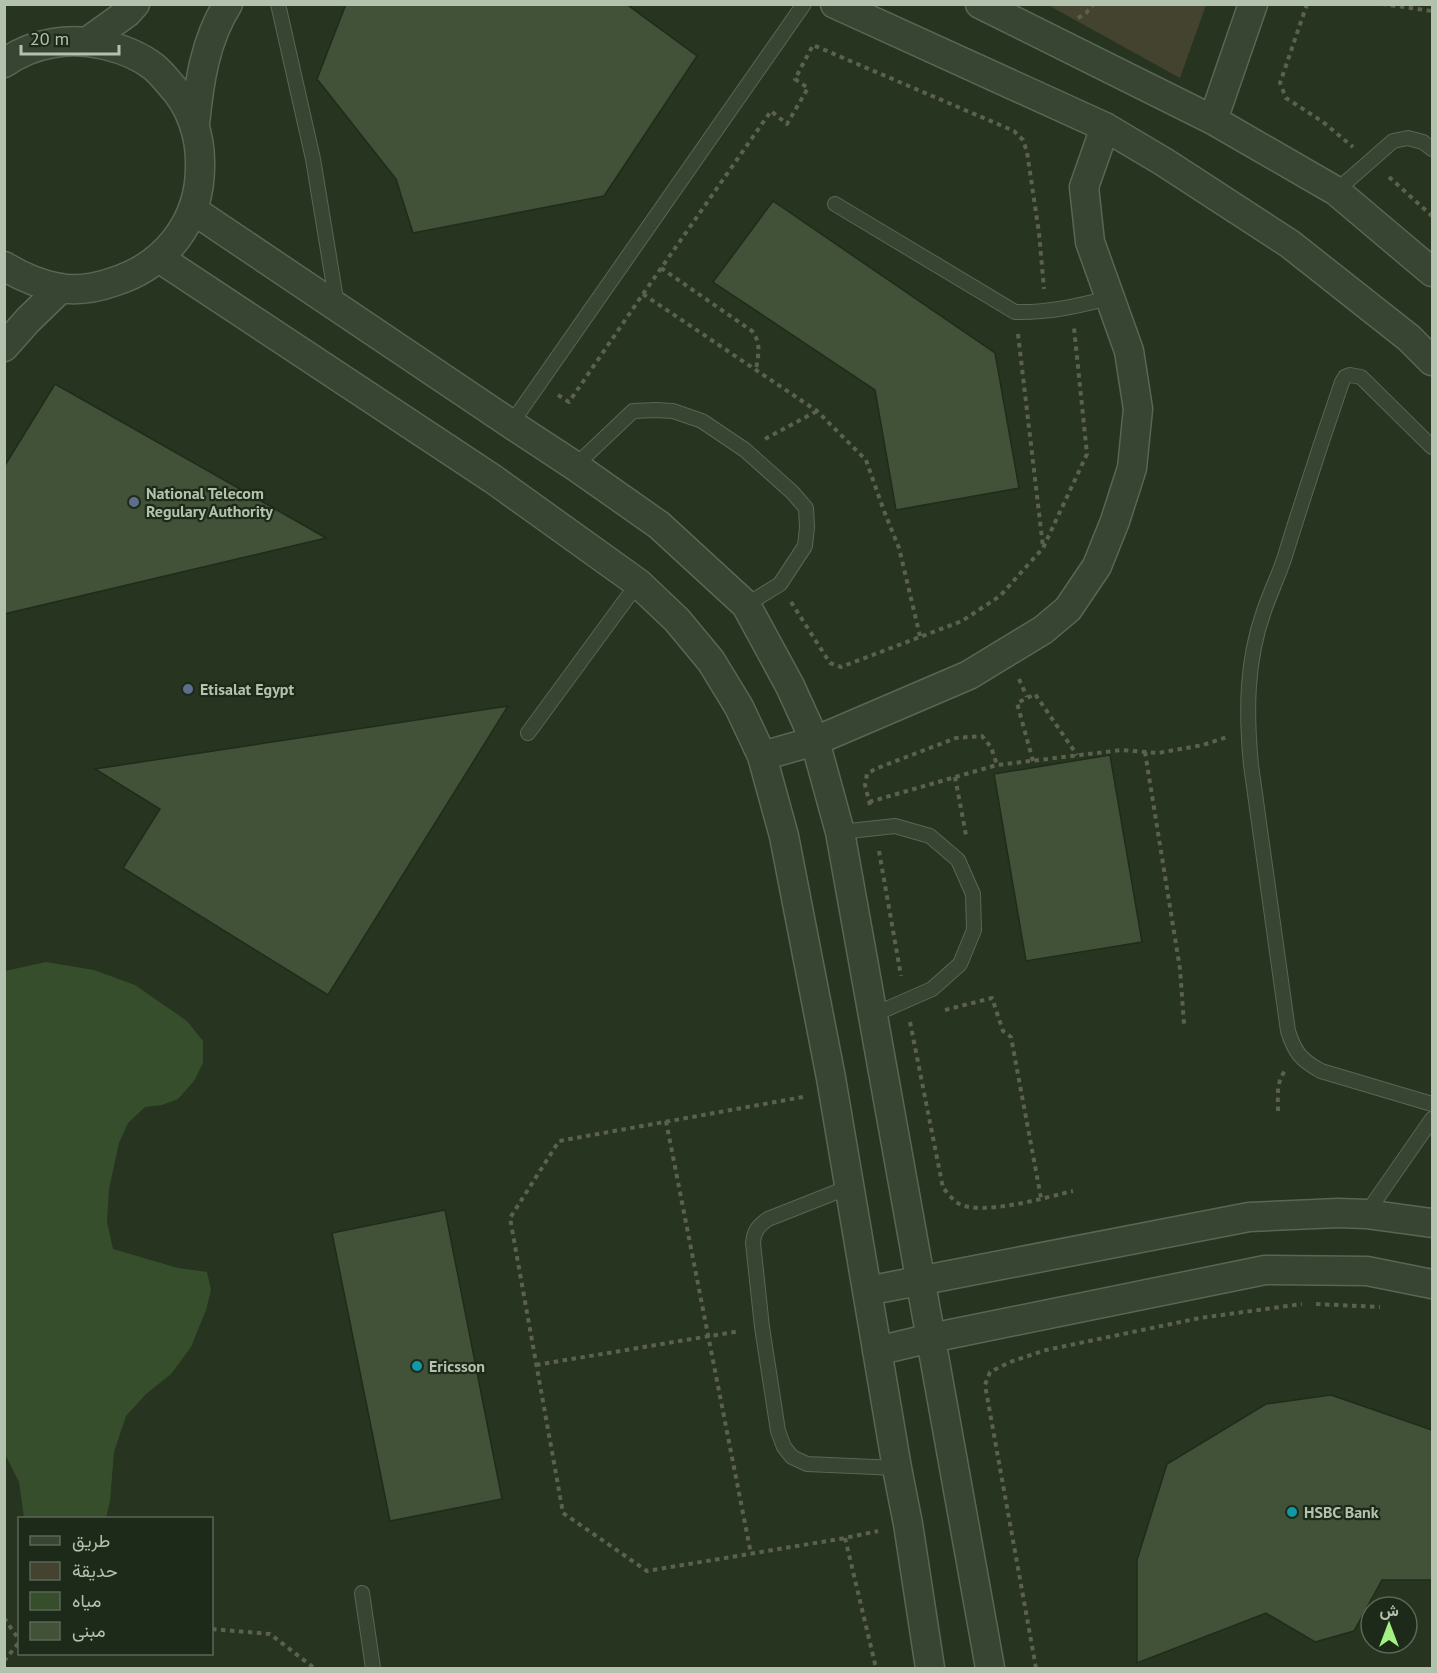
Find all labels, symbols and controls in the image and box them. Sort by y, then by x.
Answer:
scale bar [21,18,118,56]
text: 20 m [30,27,69,50]
place label: National Telecom Regulary Authority [146,483,273,521]
marker: National Telecom Regulary Authority [127,495,141,509]
place label: Etisalat Egypt [200,679,294,699]
marker: Etisalat Egypt [181,682,195,696]
place label: Ericsson [429,1356,485,1376]
marker: Ericsson [410,1359,424,1373]
place label: HSBC Bank [1304,1502,1379,1522]
marker: HSBC Bank [1285,1505,1299,1519]
legend [18,1517,213,1655]
text: طريق [72,1529,110,1552]
text: حديقة [72,1559,118,1582]
text: مياه [72,1589,101,1612]
north arrow [1359,1595,1419,1655]
text: ش [1379,1600,1399,1620]
text: مبنى [72,1619,106,1642]

